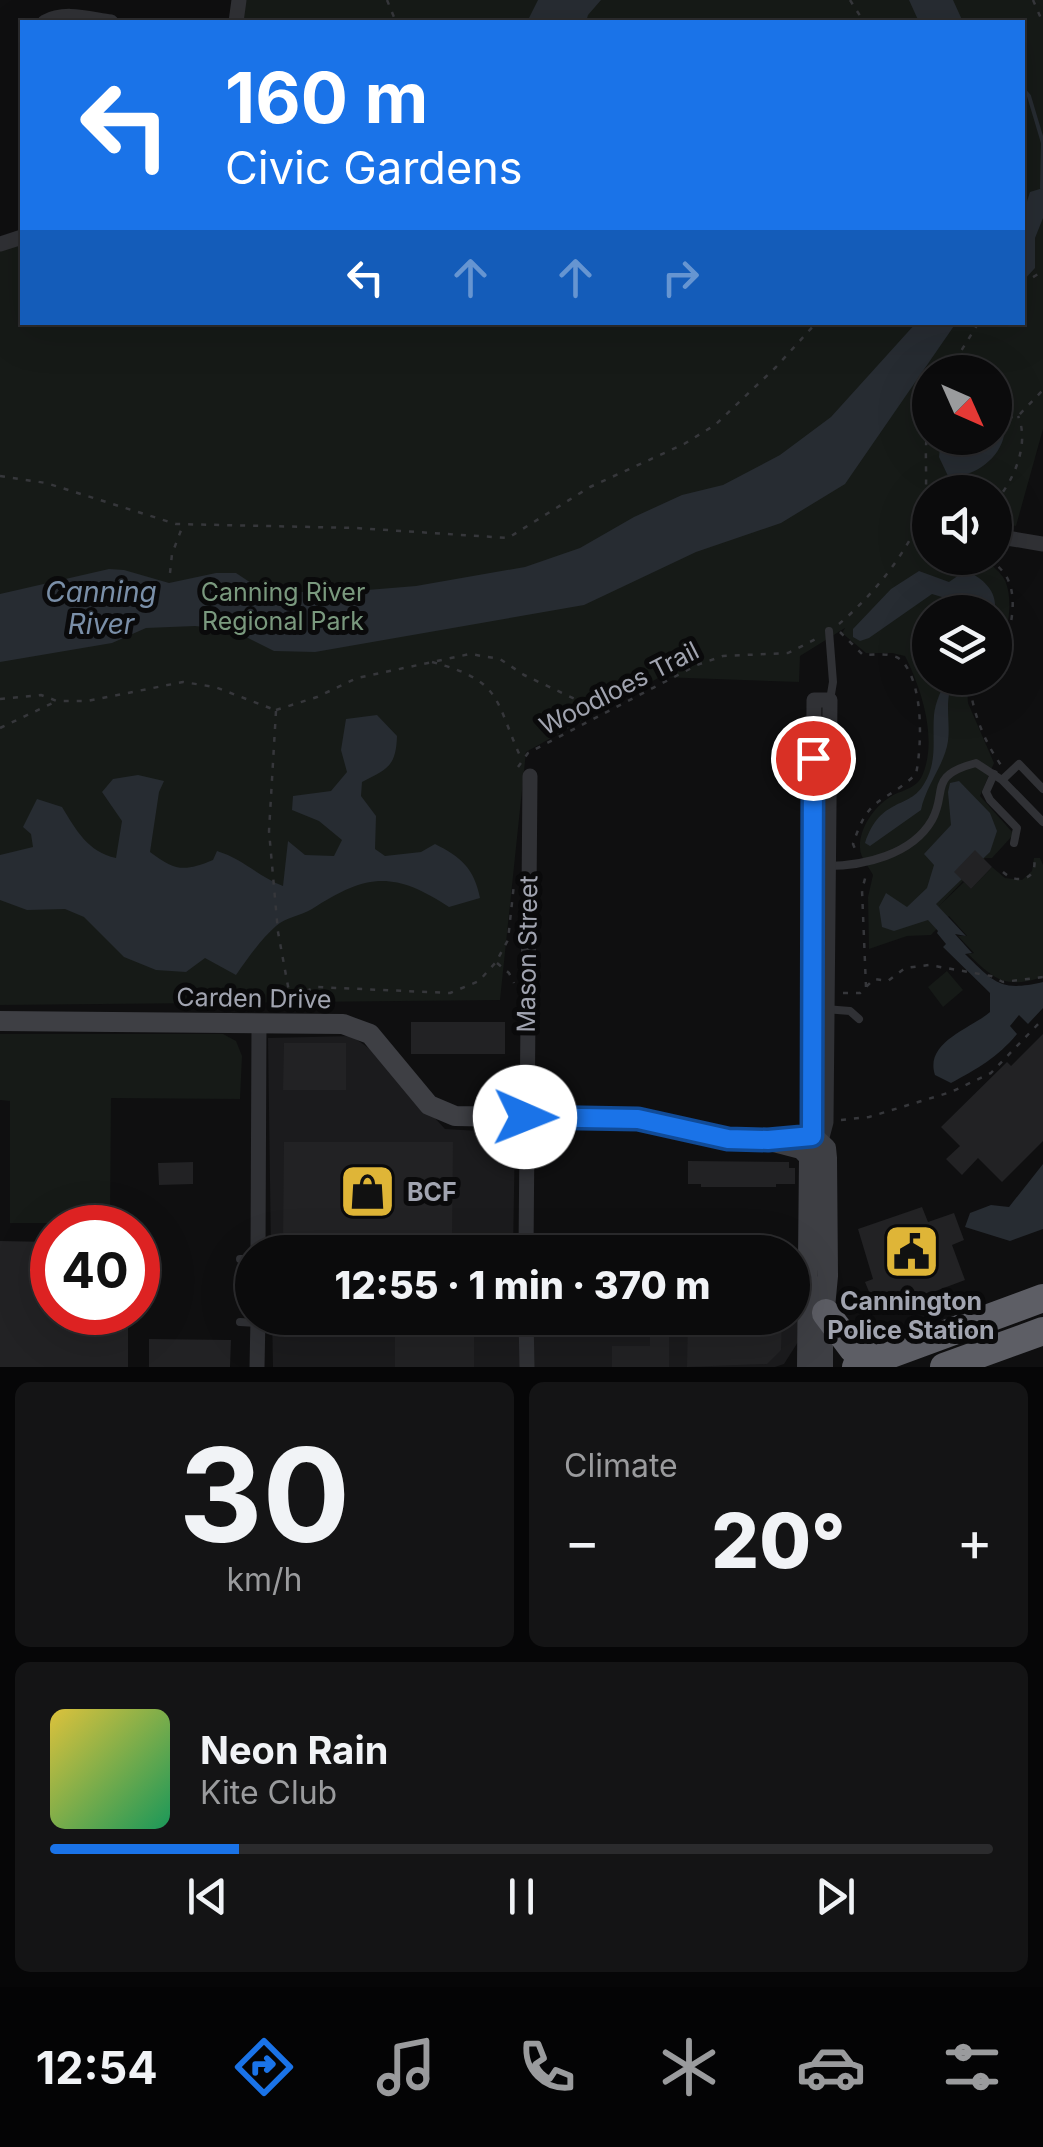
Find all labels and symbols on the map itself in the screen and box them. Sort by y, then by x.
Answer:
north arrow [912,355,1012,455]
water label: Canning River [45,575,157,641]
park label: Canning River Regional Park [201,577,365,636]
street label: Woodloes Trail [534,635,704,741]
pin [771,716,856,801]
street label: Mason Street [511,875,543,1033]
street label: Carden Drive [176,982,332,1014]
position arrow [473,1065,577,1169]
shop icon: BCF [338,1162,398,1222]
place label: BCF [407,1177,457,1207]
speed limit sign: 40 [30,1205,160,1335]
public building icon: Cannington Police Station [881,1222,941,1282]
place label: Cannington Police Station [827,1286,995,1345]

